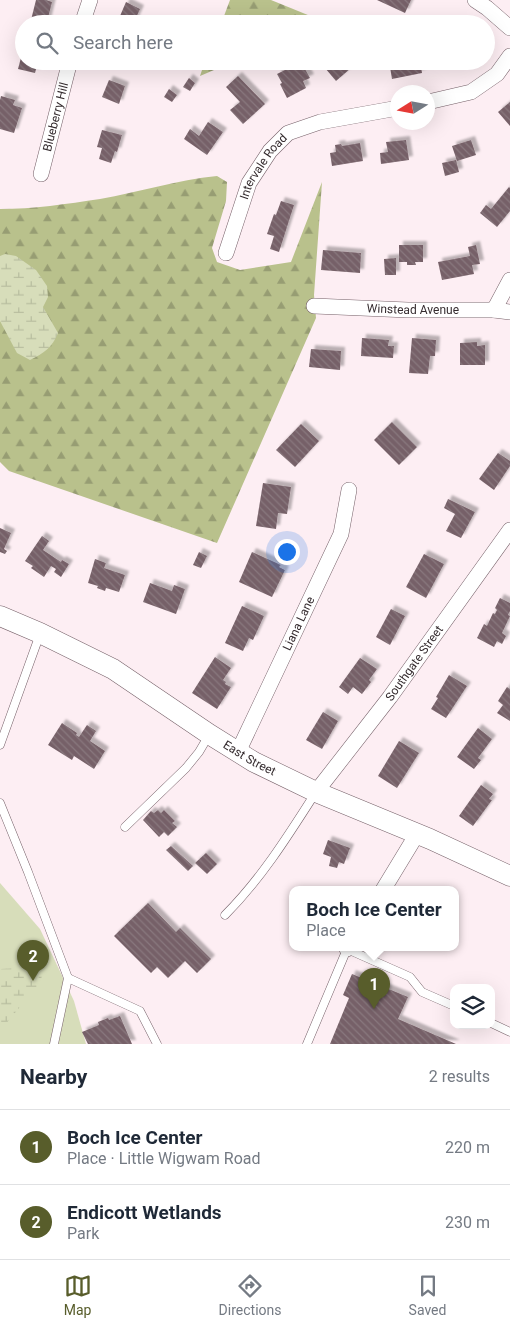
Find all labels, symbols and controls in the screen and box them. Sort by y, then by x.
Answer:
search box [15,15,495,70]
icon: search [33,29,61,57]
text: Search here [73,31,173,54]
street label: Blueberry Hill [40,81,71,153]
north arrow [390,85,435,130]
street label: Intervale Road [237,131,290,201]
street label: Winstead Avenue [366,301,459,317]
your location [274,539,300,565]
street label: Liana Lane [280,594,317,653]
street label: Southgate Street [382,623,446,704]
street label: East Street [221,738,278,778]
popup [289,886,459,951]
text: Boch Ice Center [306,898,442,921]
text: Place [306,921,346,940]
pin: 2 [17,940,49,981]
pin: 1 [358,968,390,1009]
map controls [450,984,495,1029]
button: layers [450,984,495,1029]
text: Nearby [20,1065,87,1089]
text: 2 results [429,1067,490,1086]
text: Boch Ice Center [67,1126,203,1149]
text: 1 [31,1138,41,1157]
text: 220 m [445,1138,490,1157]
text: Place · Little Wigwam Road [67,1149,261,1168]
text: Endicott Wetlands [67,1201,222,1224]
text: 2 [31,1213,41,1232]
text: 230 m [445,1213,490,1232]
text: Park [67,1224,99,1243]
tab: Map [64,1272,92,1318]
tab: Directions [219,1272,282,1318]
tab: Saved [409,1272,446,1318]

